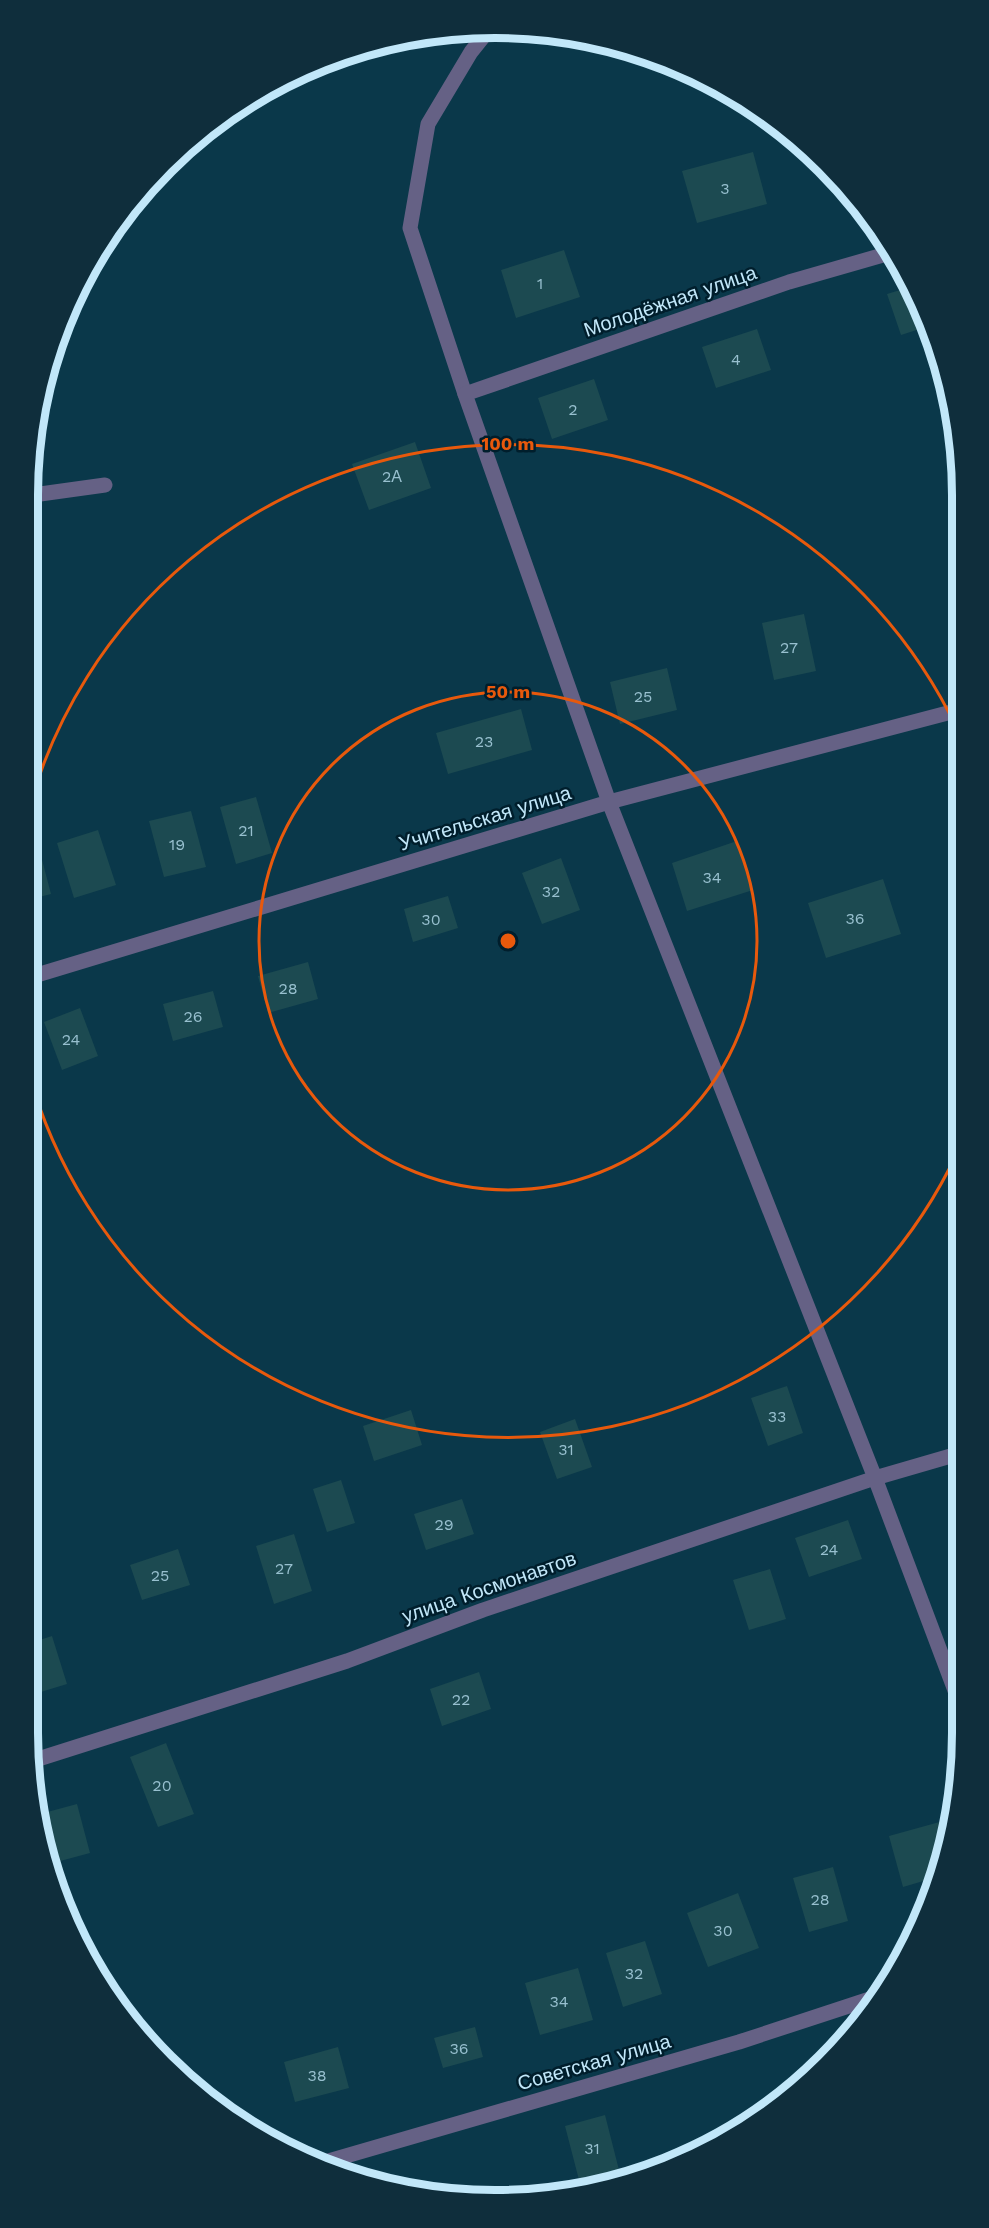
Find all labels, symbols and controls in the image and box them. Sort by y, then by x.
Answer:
house number: 3 [720,179,730,198]
street label: Молодёжная улица [580,260,760,342]
house number: 1 [537,274,543,293]
house number: 4 [731,350,741,369]
house number: 2 [568,400,578,419]
text: 100 m [481,433,535,454]
house number: 2А [382,467,402,486]
house number: 27 [780,638,798,657]
text: 50 m [486,681,530,702]
house number: 25 [634,687,652,706]
house number: 23 [475,732,493,751]
street label: Учительская улица [396,780,575,856]
house number: 21 [238,821,254,840]
house number: 19 [169,835,185,854]
house number: 34 [702,868,722,887]
house number: 32 [542,882,560,901]
house number: 36 [845,909,865,928]
house number: 30 [421,910,441,929]
centre of rings [498,931,518,951]
house number: 28 [278,979,298,998]
house number: 26 [183,1007,203,1026]
house number: 24 [62,1030,81,1049]
house number: 33 [768,1407,786,1426]
house number: 31 [558,1440,574,1459]
house number: 29 [434,1515,454,1534]
house number: 24 [820,1540,839,1559]
street label: улица Космонавтов [399,1546,579,1628]
house number: 27 [275,1559,293,1578]
house number: 25 [151,1566,169,1585]
house number: 22 [452,1690,470,1709]
house number: 20 [152,1776,172,1795]
house number: 28 [810,1890,830,1909]
house number: 30 [713,1921,733,1940]
house number: 32 [625,1964,643,1983]
house number: 34 [549,1992,569,2011]
street label: Советская улица [515,2028,674,2095]
house number: 36 [449,2039,469,2058]
house number: 38 [307,2066,327,2085]
house number: 31 [584,2139,600,2158]

